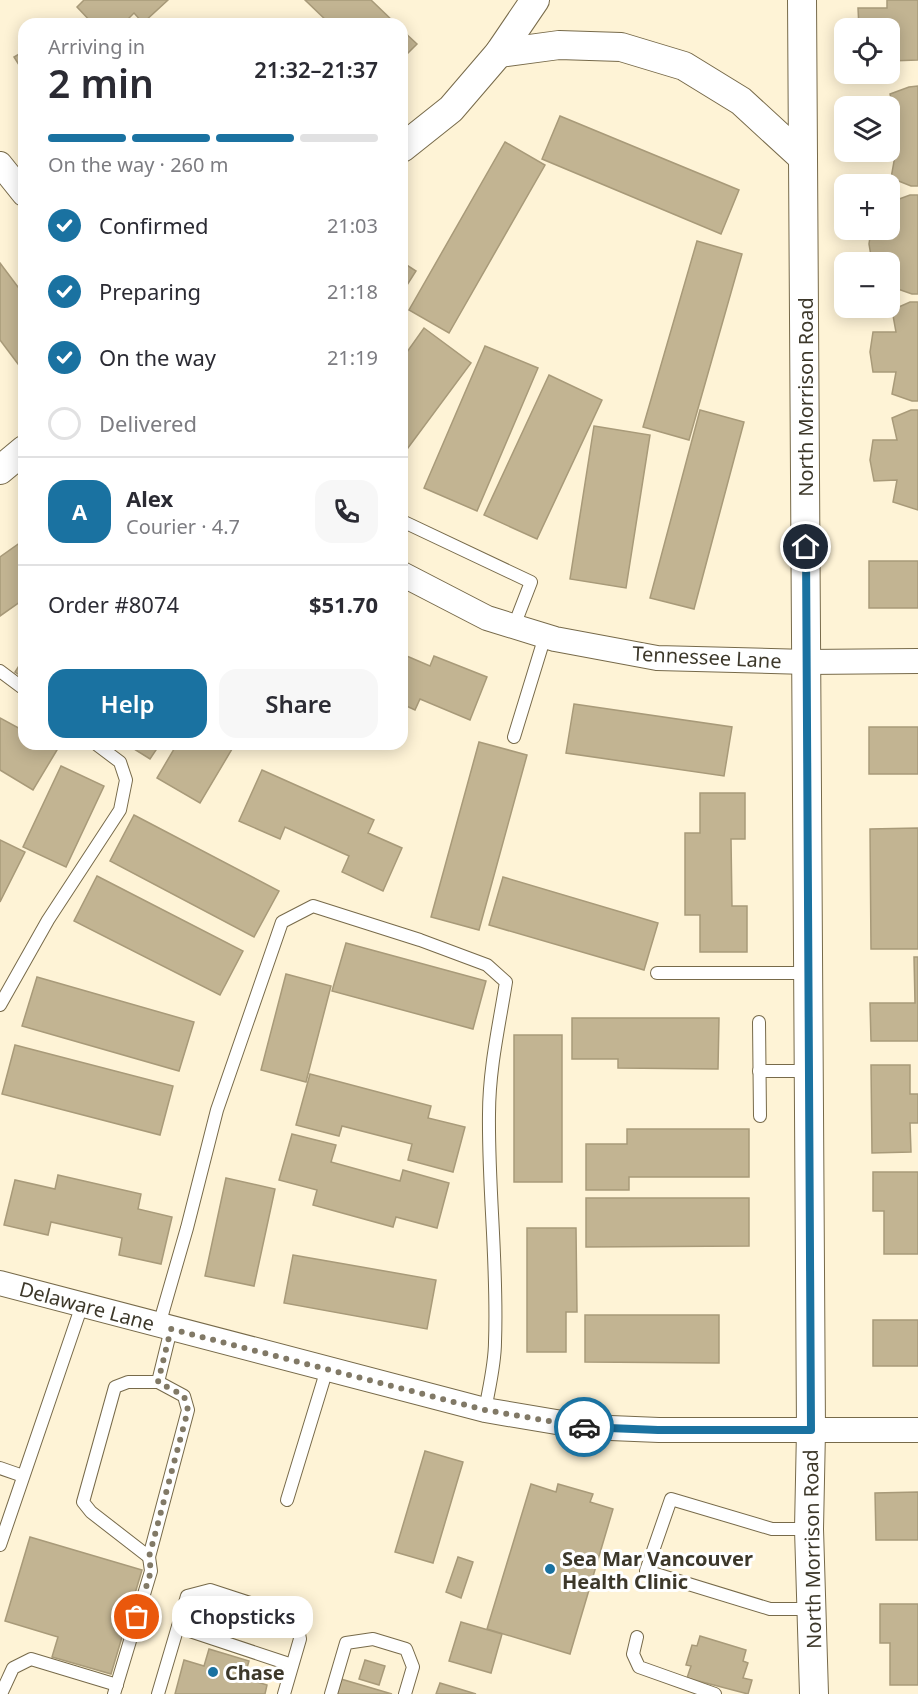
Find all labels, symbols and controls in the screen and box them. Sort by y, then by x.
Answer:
map controls [834,18,900,318]
button: locate [834,18,900,84]
text: Arriving in [48,33,145,60]
text: 21:32–21:37 [254,54,378,84]
text: 2 min [48,56,154,109]
button: layers [834,96,900,162]
text: On the way · 260 m [48,151,228,178]
button: + [834,174,900,240]
icon: check [48,209,81,242]
text: Confirmed [99,210,209,240]
text: 21:03 [327,212,378,239]
button: − [834,252,900,318]
icon: check [48,275,81,308]
text: Preparing [99,276,201,306]
text: 21:18 [327,278,378,305]
street label: North Morrison Road [792,297,819,497]
icon: check [48,341,81,374]
text: On the way [99,342,216,372]
text: 21:19 [327,344,378,371]
text: Delivered [99,408,197,438]
button: phone [315,480,378,543]
text: Alex [126,483,173,513]
text: A [72,496,87,526]
text: Courier · 4.7 [126,513,240,540]
pin [780,521,831,572]
icon: home [789,530,822,563]
text: Order #8074 [48,589,179,619]
text: $51.70 [309,589,378,619]
street label: Tennessee Lane [632,640,782,674]
button: Help [48,669,207,738]
button: Share [219,669,378,738]
street label: Delaware Lane [16,1275,158,1337]
courier [554,1397,614,1457]
icon: car [568,1411,601,1444]
street label: North Morrison Road [797,1449,827,1649]
place label: Sea Mar Vancouver Health Clinic [562,1545,753,1595]
marker: Sea Mar Vancouver Health Clinic [543,1562,557,1576]
pin [111,1591,162,1642]
callout: Chopsticks [173,1596,314,1638]
icon: bag [120,1600,153,1633]
text: Chopsticks [190,1603,295,1630]
place label: Chase [225,1659,285,1686]
marker: Chase [206,1665,220,1679]

